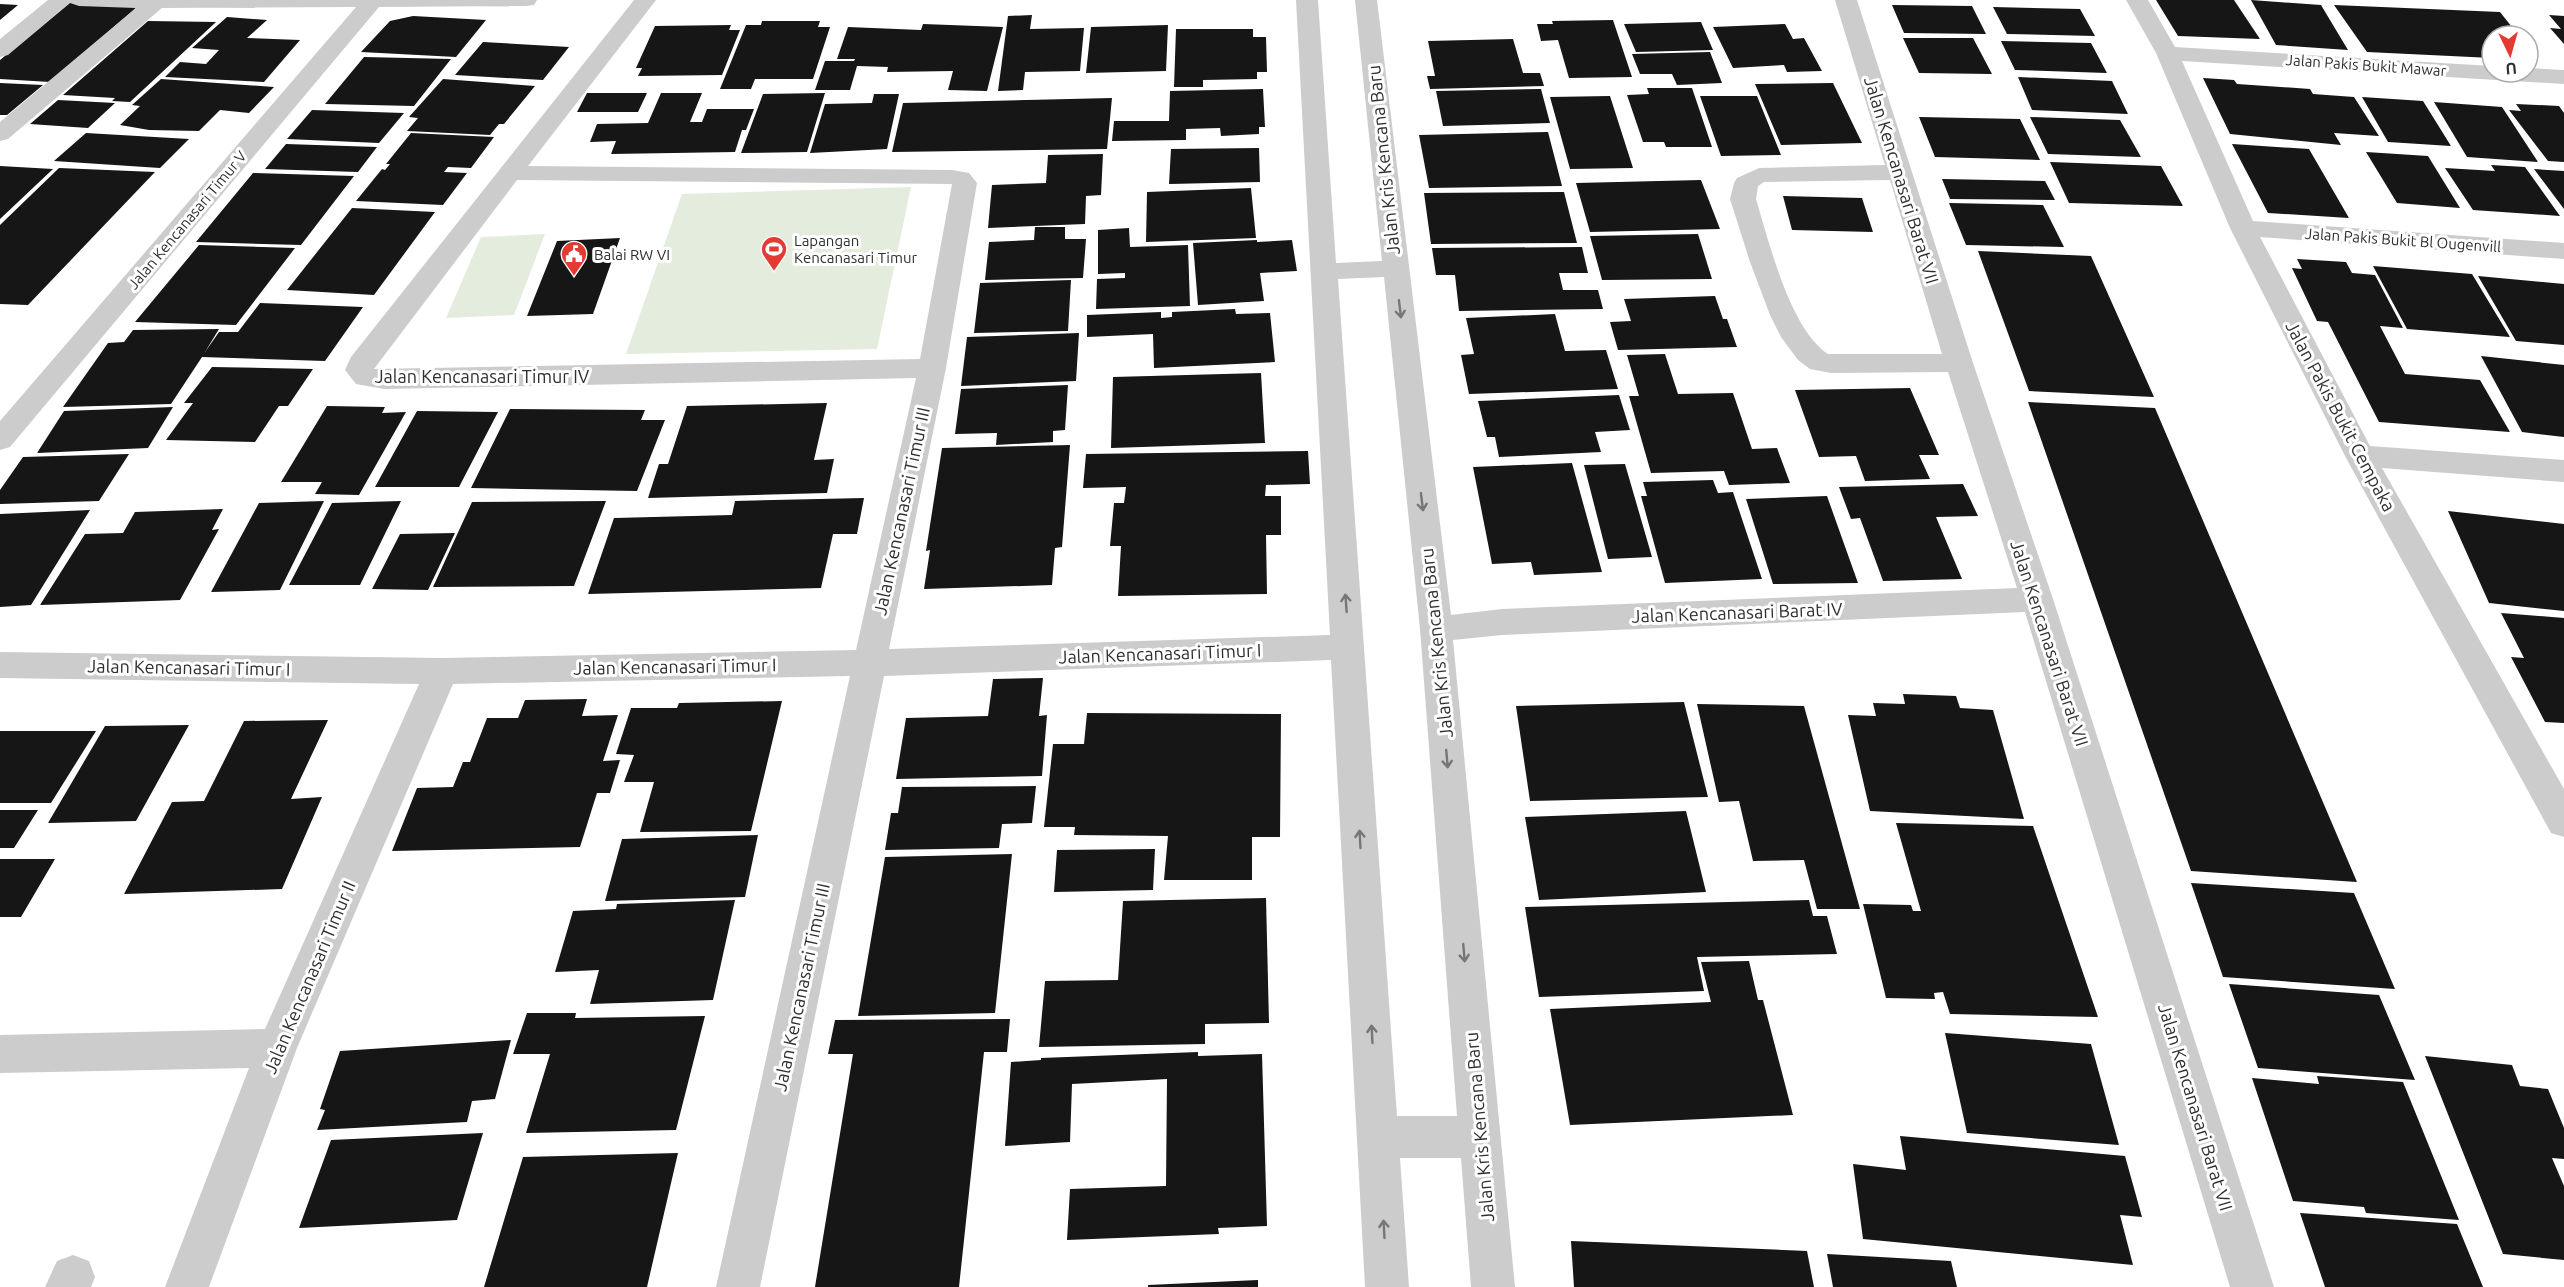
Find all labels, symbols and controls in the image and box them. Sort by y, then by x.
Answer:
north arrow [2480,24,2540,84]
street label: Jalan Pakis Bukit Mawar [2285,51,2447,79]
text: U [2505,59,2518,78]
street label: Jalan Kris Kencana Baru [1363,64,1403,256]
street label: Jalan Kencanasari Barat VII [1861,74,1943,286]
street label: Jalan Kencanasari Timur V [124,147,250,292]
street label: Jalan Pakis Bukit Bl Ougenvill [2304,225,2502,255]
place label: Lapangan Kencanasari Timur [794,232,918,266]
sports icon: Lapangan Kencanasari Timur [759,234,789,272]
public building icon: Balai RW VI [559,239,589,277]
place label: Balai RW VI [594,246,670,263]
one-way arrow [1394,298,1405,318]
street label: Jalan Pakis Bukit Cempaka [2282,317,2400,515]
street label: Jalan Kencanasari Timur IV [375,366,590,386]
street label: Jalan Kencanasari Timur III [869,405,933,617]
one-way arrow [1416,492,1427,512]
street label: Jalan Kencanasari Barat VII [2007,537,2093,749]
street label: Jalan Kris Kencana Baru [1416,547,1456,739]
one-way arrow [1340,593,1351,613]
street label: Jalan Kencanasari Barat IV [1631,598,1843,626]
street label: Jalan Kencanasari Timur I [1058,639,1262,667]
street label: Jalan Kencanasari Timur I [573,654,777,678]
street label: Jalan Kencanasari Timur I [87,655,291,679]
one-way arrow [1442,749,1453,769]
one-way arrow [1355,830,1366,850]
street label: Jalan Kencanasari Timur II [259,878,359,1076]
street label: Jalan Kencanasari Timur III [769,881,833,1093]
one-way arrow [1458,943,1469,963]
street label: Jalan Kencanasari Barat VII [2155,1001,2237,1213]
one-way arrow [1366,1024,1377,1044]
street label: Jalan Kris Kencana Baru [1461,1031,1497,1223]
one-way arrow [1378,1219,1389,1239]

